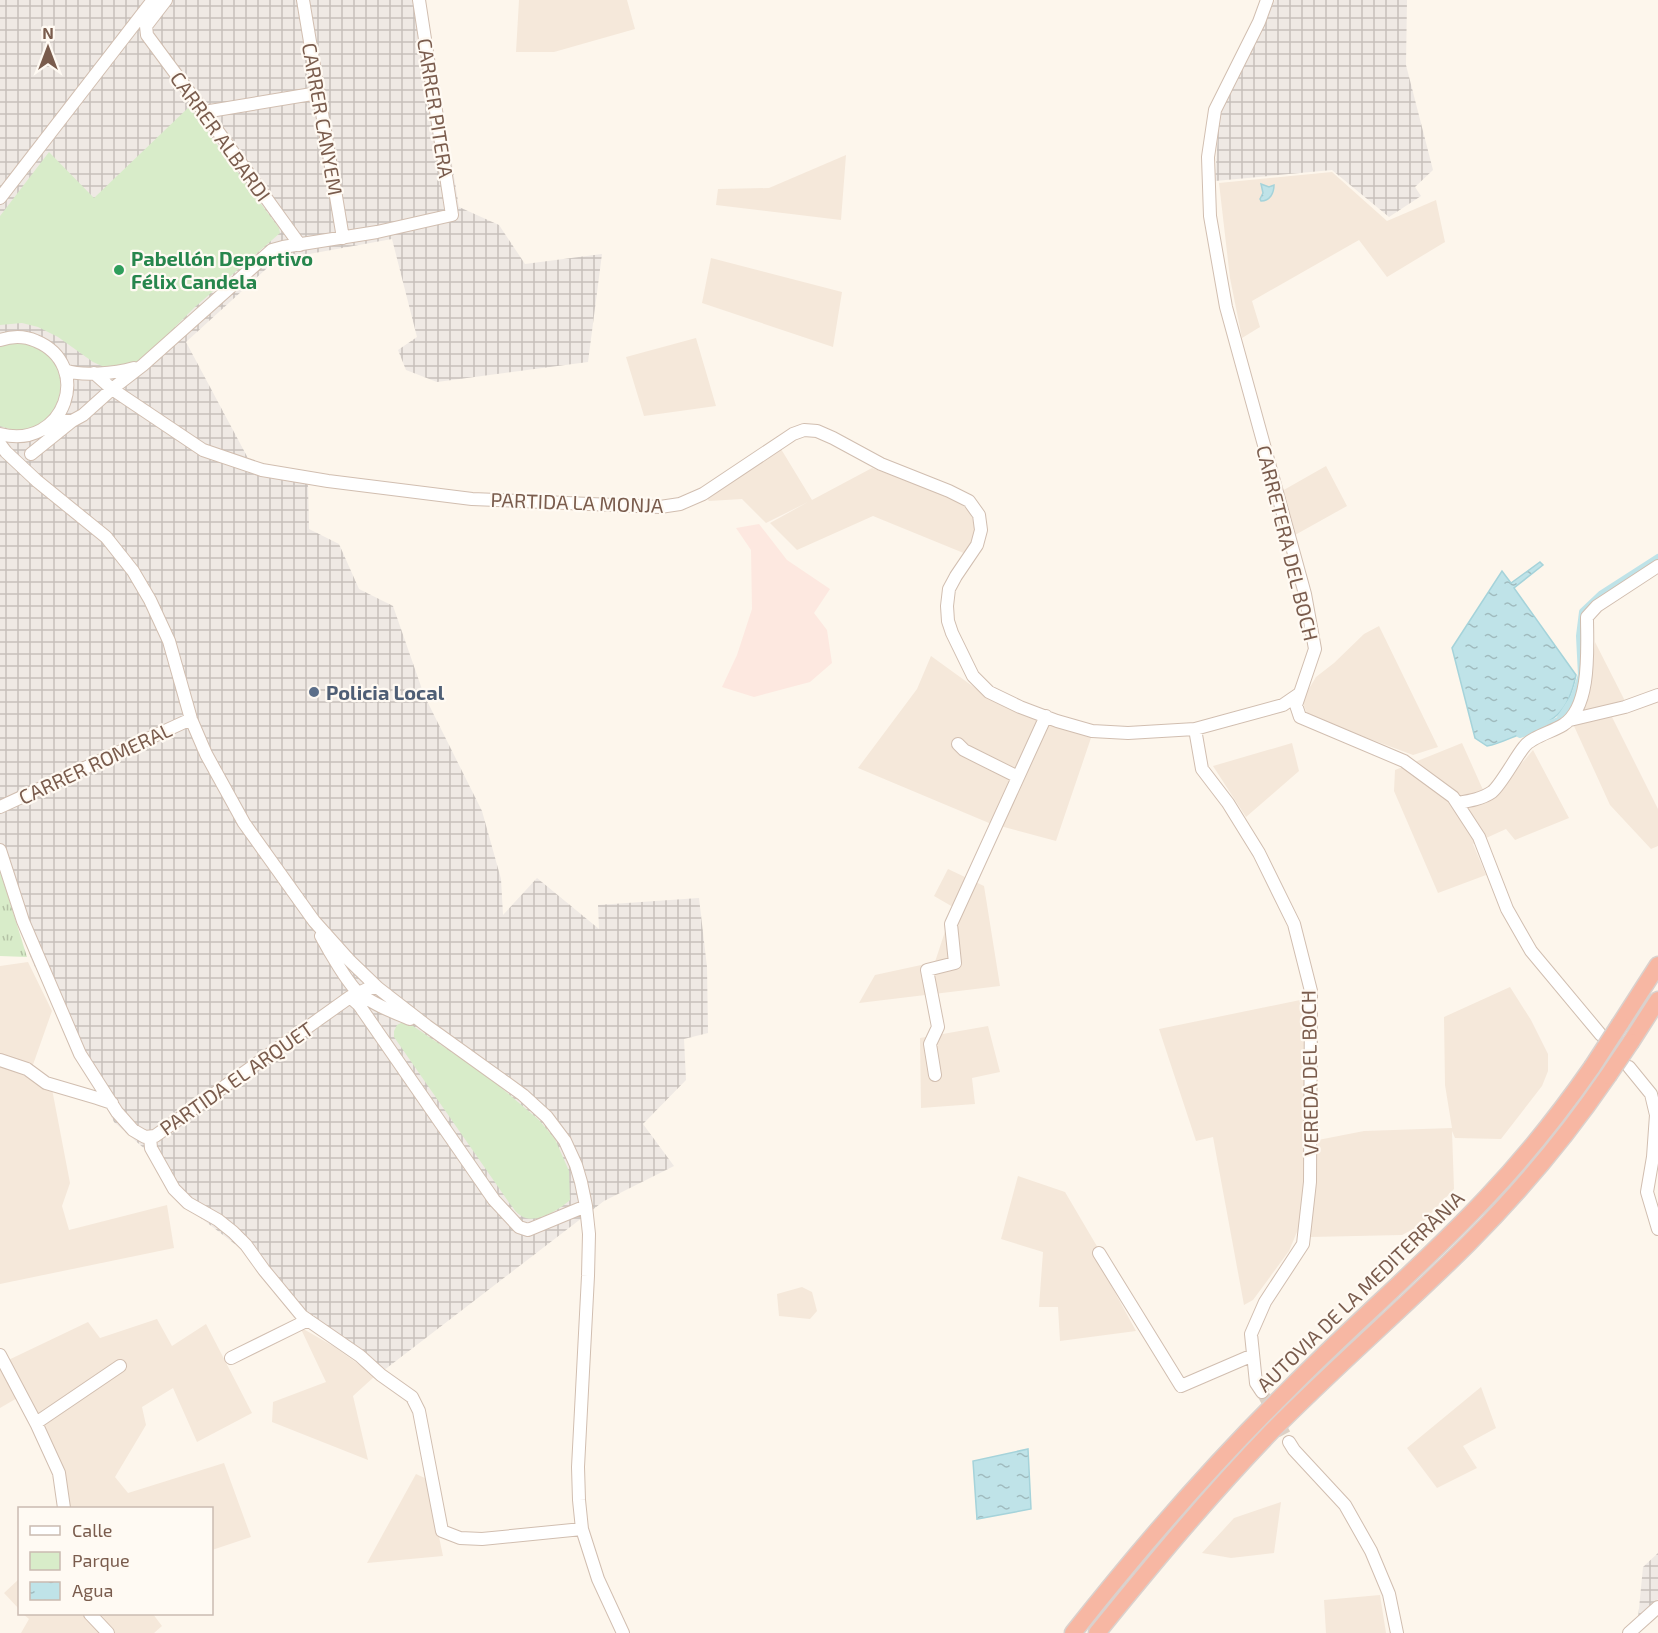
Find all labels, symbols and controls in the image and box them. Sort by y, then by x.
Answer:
north arrow [18,18,78,78]
text: N [42,23,54,42]
street label: CARRER PITERA [413,36,459,180]
street label: CARRER CANYEM [298,41,348,197]
street label: CARRER ALBARDI [166,66,276,206]
place label: Pabellón Deportivo Félix Candela [131,246,313,293]
marker: Pabellón Deportivo Félix Candela [112,263,126,277]
street label: CARRETERA DEL BOCH [1252,443,1324,643]
street label: PARTIDA LA MONJA [490,487,664,517]
place label: Policia Local [326,680,445,704]
marker: Policia Local [307,685,321,699]
street label: CARRER ROMERAL [15,717,175,809]
street label: VEREDA DEL BOCH [1296,990,1322,1156]
street label: PARTIDA EL ARQUET [155,1016,318,1140]
street label: AUTOVIA DE LA MEDITERRÀNIA [1251,1185,1469,1396]
legend [18,1507,213,1615]
text: Calle [72,1519,113,1541]
text: Parque [72,1549,130,1571]
text: Agua [72,1579,113,1601]

